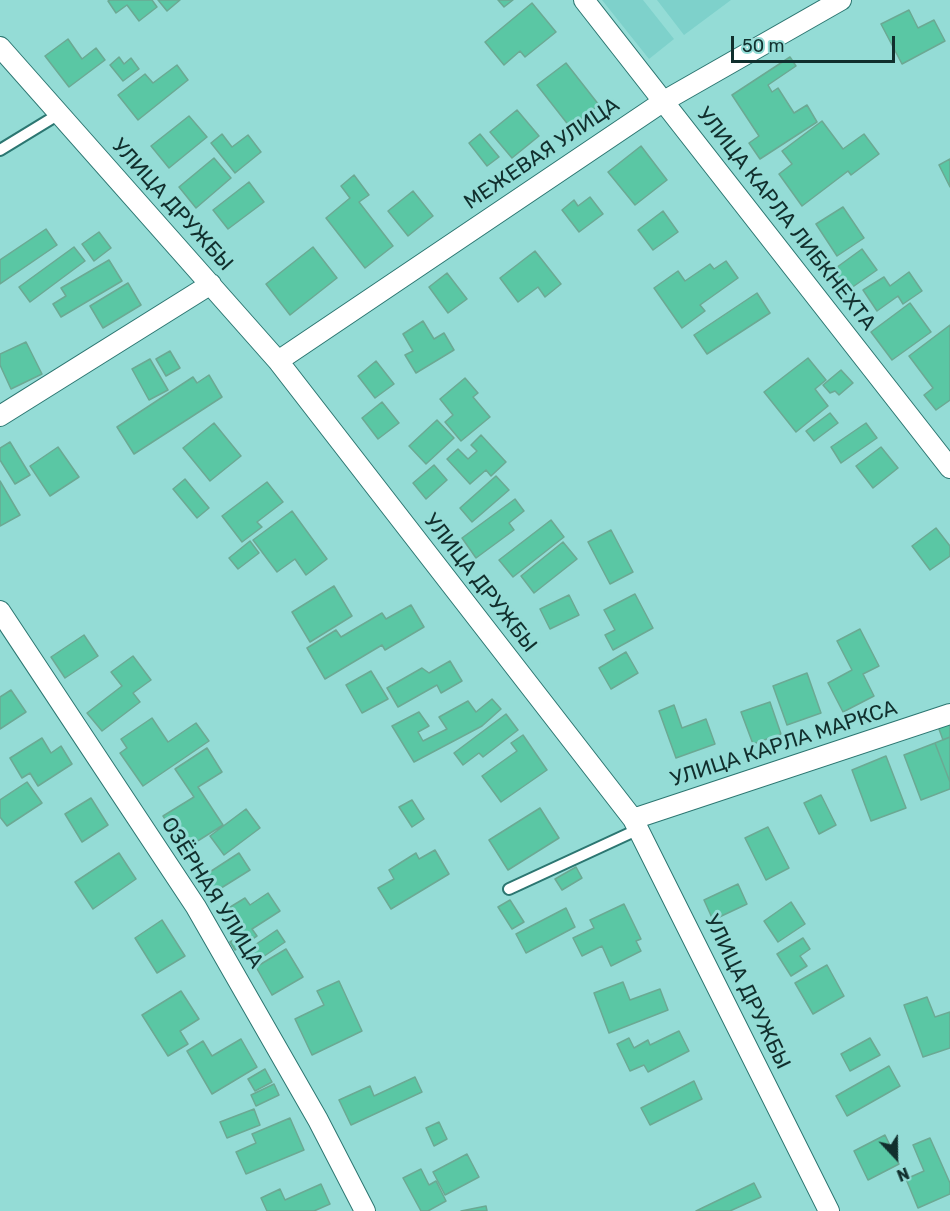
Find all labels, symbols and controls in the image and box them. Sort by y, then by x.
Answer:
scale bar [734,24,898,62]
text: 50 m [742,35,785,57]
street label: МЕЖЕВАЯ УЛИЦА [460,93,624,215]
street label: УЛИЦА КАРЛА ЛИБКНЕХТА [691,102,881,336]
street label: УЛИЦА ДРУЖБЫ [106,134,238,276]
street label: УЛИЦА ДРУЖБЫ [418,509,542,657]
street label: УЛИЦА КАРЛА МАРКСА [668,695,900,793]
street label: ОЗЁРНАЯ УЛИЦА [155,813,269,973]
street label: УЛИЦА ДРУЖБЫ [699,911,795,1073]
north arrow [866,1127,926,1187]
text: N [894,1163,912,1185]

